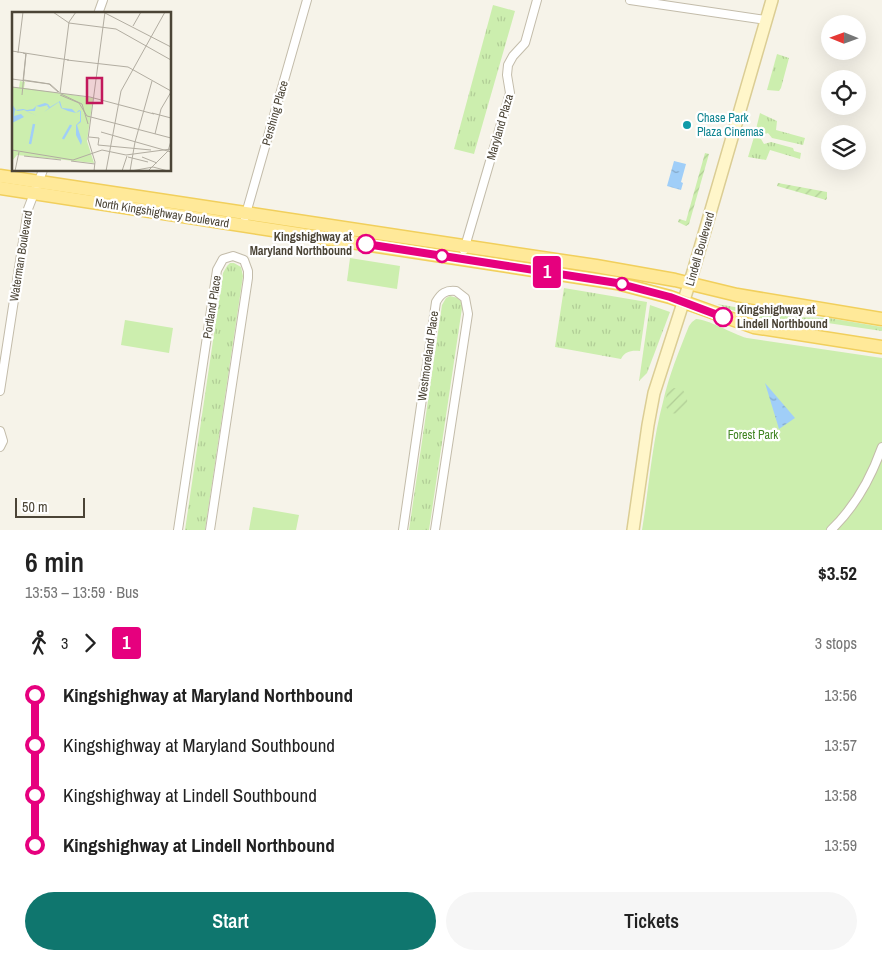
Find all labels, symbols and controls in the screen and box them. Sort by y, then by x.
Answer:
inset map [12,12,171,171]
north arrow [821,15,866,60]
map controls [821,15,866,170]
button: locate [821,70,866,115]
street label: Pershing Place [258,79,292,147]
street label: Maryland Plaza [483,92,517,162]
place label: Chase Park Plaza Cinemas [697,110,764,140]
marker: Chase Park Plaza Cinemas [681,119,693,131]
button: layers [821,125,866,170]
street label: North Kingshighway Boulevard [94,194,230,232]
street label: Waterman Boulevard [6,209,36,303]
street label: Lindell Boulevard [682,210,718,288]
place label: Kingshighway at Maryland Northbound [250,229,353,259]
marker: Kingshighway at Maryland Northbound [356,234,376,254]
unlabelled marker [435,249,449,263]
line badge: 1 [531,256,563,288]
text: 1 [543,259,551,284]
street label: Portland Place [199,274,225,340]
unlabelled marker [615,277,629,291]
place label: Kingshighway at Lindell Northbound [737,302,828,332]
marker: Kingshighway at Lindell Northbound [713,307,733,327]
street label: Westmoreland Place [414,310,442,402]
park label: Forest Park [728,427,778,443]
scale bar [15,495,85,518]
text: 50 m [22,498,48,516]
text: 6 min [25,543,84,581]
text: $3.52 [818,560,857,586]
text: 13:53 – 13:59 · Bus [25,581,139,603]
icon: walk [25,629,53,657]
icon: forward [76,629,104,657]
text: 1 [122,630,131,655]
text: 3 [61,632,68,654]
text: 3 stops [815,632,857,654]
text: Kingshighway at Maryland Northbound [63,682,353,708]
text: 13:56 [824,684,857,706]
text: Kingshighway at Maryland Southbound [63,732,335,758]
text: 13:57 [824,734,857,756]
text: Kingshighway at Lindell Southbound [63,782,317,808]
text: 13:58 [824,784,857,806]
text: Kingshighway at Lindell Northbound [63,832,335,858]
text: 13:59 [824,834,857,856]
button: Start [25,892,436,950]
button: Tickets [446,892,857,950]

